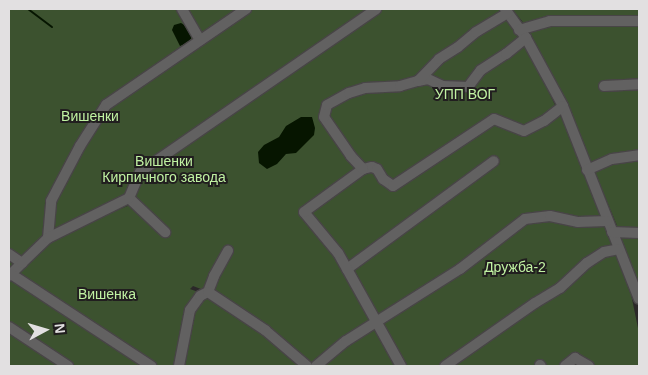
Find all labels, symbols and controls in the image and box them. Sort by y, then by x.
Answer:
park label: УПП ВОГ [435,86,495,102]
park label: Вишенки [61,108,119,124]
park label: Вишенки Кирпичного завода [102,153,226,186]
park label: Дружба-2 [484,259,546,275]
park label: Вишенка [78,286,136,302]
north arrow [20,305,70,355]
text: N [51,323,68,334]

